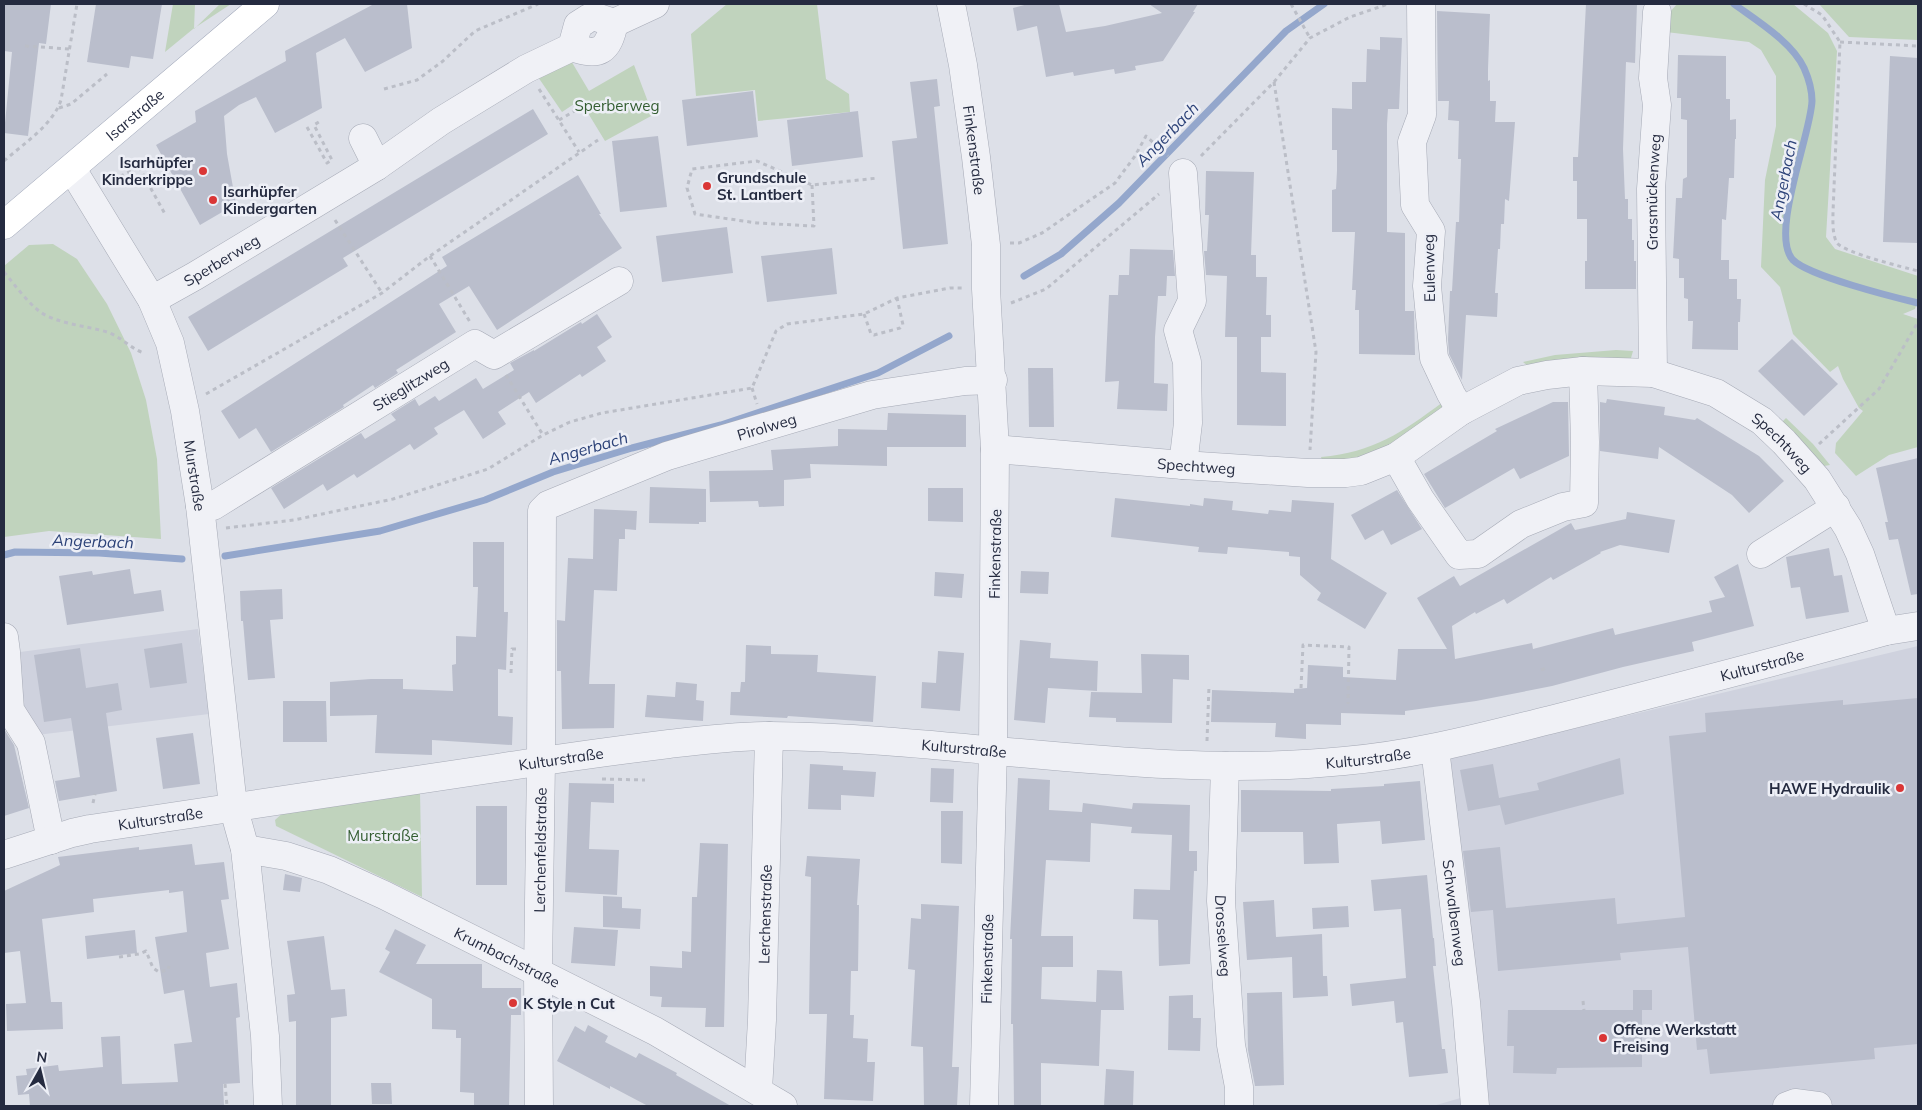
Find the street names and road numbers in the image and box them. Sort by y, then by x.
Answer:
street label: Isarstraße [101,84,168,145]
street label: Finkenstraße [959,104,990,196]
street label: Grasmückenweg [1641,133,1664,250]
street label: Sperberweg [180,230,263,290]
street label: Eulenweg [1419,234,1439,302]
street label: Stieglitzweg [369,353,452,415]
street label: Spechtweg [1749,408,1816,477]
street label: Pirolweg [735,409,798,444]
street label: Murstraße [180,439,210,512]
street label: Spechtweg [1156,453,1236,478]
street label: Finkenstraße [985,509,1005,599]
street label: Kulturstraße [1718,645,1806,685]
street label: Kulturstraße [921,735,1008,761]
street label: Kulturstraße [517,743,605,774]
street label: Kulturstraße [1325,743,1412,772]
street label: Lerchenfeldstraße [529,787,550,913]
street label: Kulturstraße [117,802,204,834]
street label: Schwalbenweg [1439,858,1471,967]
street label: Lerchenstraße [754,864,775,964]
street label: Drosselweg [1211,895,1236,977]
street label: Finkenstraße [977,914,997,1004]
street label: Krumbachstraße [451,922,563,991]

